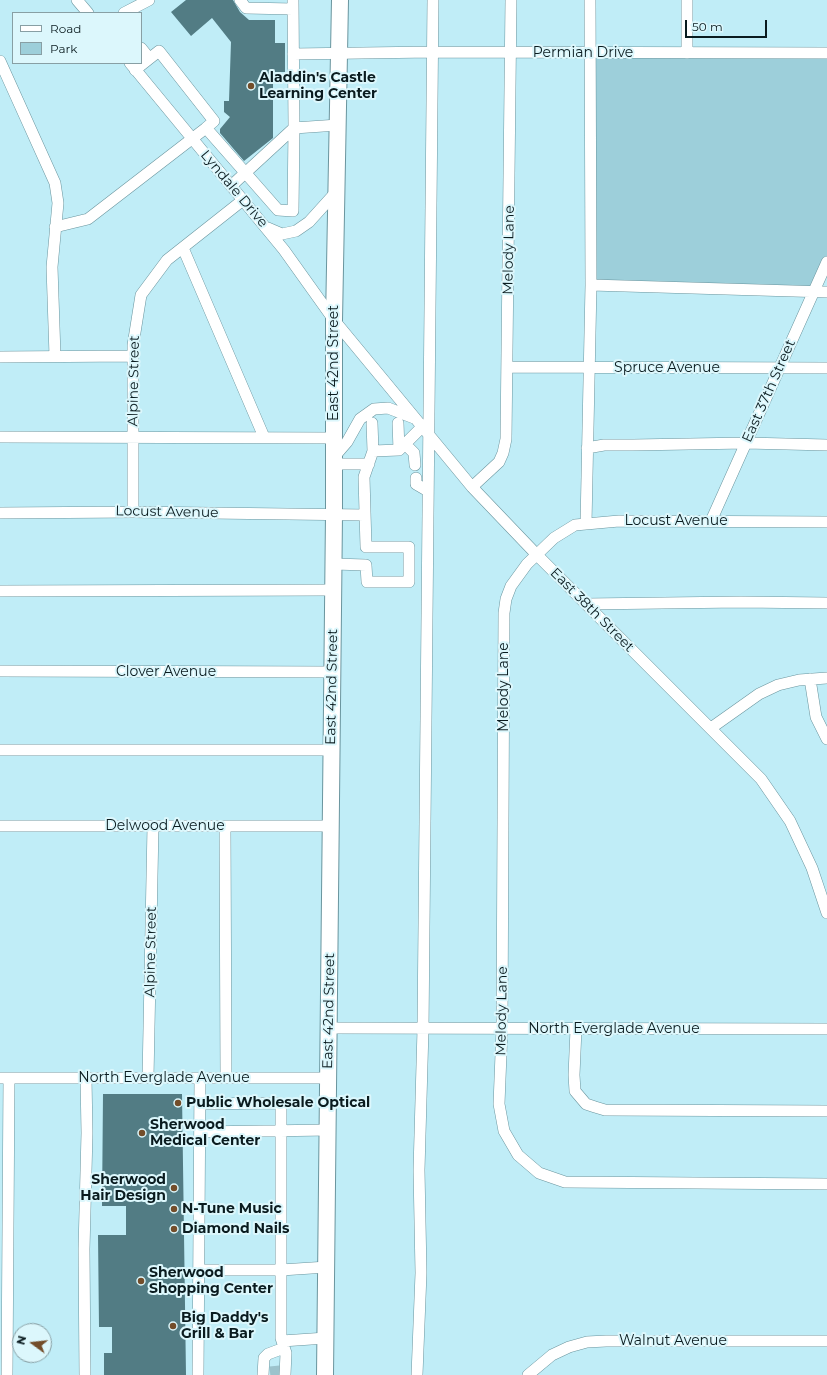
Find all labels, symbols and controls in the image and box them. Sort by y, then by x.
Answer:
legend [12,12,142,64]
scale bar [687,12,769,38]
text: 50 m [692,19,723,34]
text: Road [50,21,81,36]
text: Park [50,41,77,56]
street label: Permian Drive [533,45,633,61]
place label: Aladdin's Castle Learning Center [259,70,377,102]
marker: Aladdin's Castle Learning Center [246,81,256,91]
street label: Lyndale Drive [197,147,271,231]
street label: Melody Lane [500,205,518,295]
street label: East 42nd Street [326,305,342,421]
street label: Alpine Street [125,335,143,427]
street label: East 37th Street [739,337,799,445]
street label: Spruce Avenue [614,360,720,376]
street label: Locust Avenue [115,503,219,521]
street label: Locust Avenue [624,513,728,529]
street label: East 38th Street [547,565,637,655]
street label: East 42nd Street [323,629,341,745]
street label: Melody Lane [496,642,512,732]
street label: Clover Avenue [116,664,216,680]
street label: Delwood Avenue [105,818,225,834]
street label: Alpine Street [142,906,160,998]
street label: East 42nd Street [320,953,338,1069]
street label: Melody Lane [493,966,511,1056]
street label: North Everglade Avenue [528,1021,700,1037]
street label: North Everglade Avenue [78,1070,250,1086]
place label: Public Wholesale Optical [186,1095,370,1111]
marker: Public Wholesale Optical [173,1098,183,1108]
place label: Sherwood Medical Center [150,1117,260,1150]
marker: Sherwood Medical Center [137,1128,147,1138]
place label: Sherwood Hair Design [80,1172,166,1204]
marker: Sherwood Hair Design [169,1183,179,1193]
place label: N-Tune Music [182,1201,282,1217]
marker: N-Tune Music [169,1204,179,1214]
place label: Diamond Nails [182,1221,290,1237]
marker: Diamond Nails [169,1224,179,1234]
place label: Sherwood Shopping Center [149,1265,273,1298]
marker: Sherwood Shopping Center [136,1276,146,1286]
place label: Big Daddy's Grill & Bar [181,1310,268,1342]
marker: Big Daddy's Grill & Bar [168,1321,178,1331]
north arrow [12,1323,52,1363]
street label: Walnut Avenue [619,1333,727,1349]
text: N [13,1334,29,1346]

